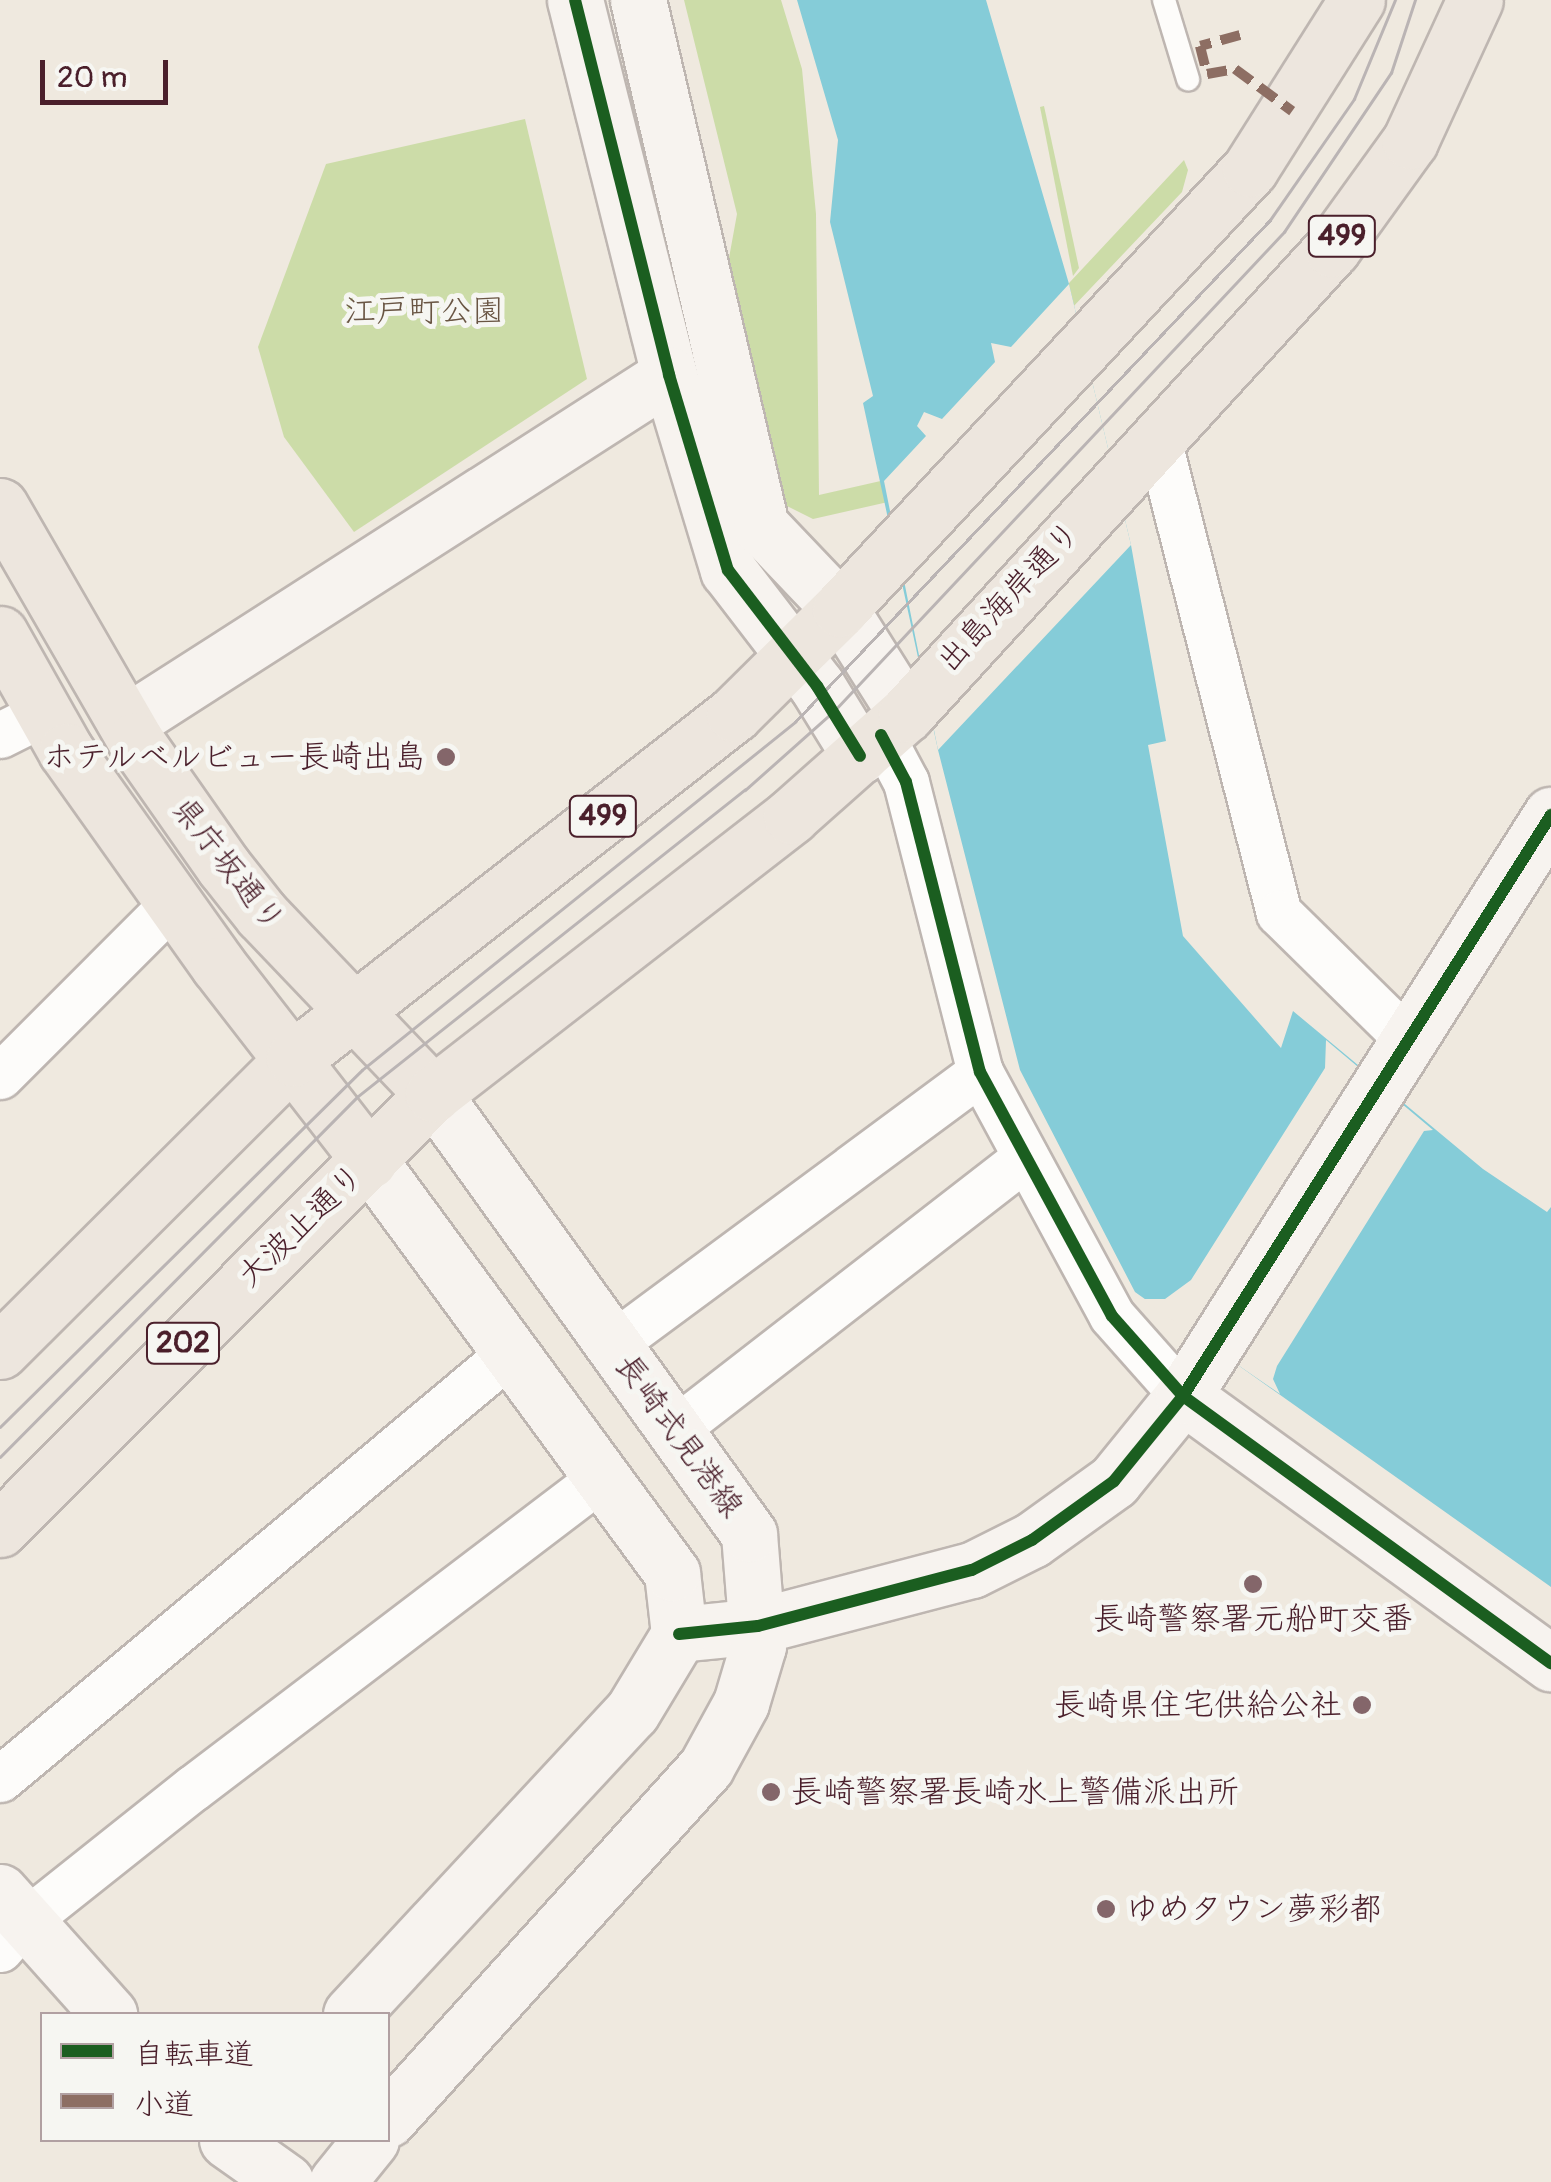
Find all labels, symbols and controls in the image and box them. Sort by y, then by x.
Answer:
scale bar [45,40,172,102]
text: 20 m [57,59,127,96]
road number: 499 [1307,211,1377,261]
park label: 江戸町公園 [344,292,504,330]
street label: 出島海岸通り [929,514,1089,680]
place label: ホテルベルビュー長崎出島 [42,738,426,776]
marker: ホテルベルビュー長崎出島 [435,746,457,768]
street label: 県庁坂通り [164,790,292,940]
road number: 499 [568,791,638,841]
street label: 大波止通り [230,1157,372,1295]
road number: 202 [146,1318,220,1368]
street label: 長崎式見港線 [607,1347,751,1525]
marker: 長崎警察署元船町交番 [1242,1573,1264,1595]
place label: 長崎警察署元船町交番 [1093,1600,1413,1638]
place label: 長崎県住宅供給公社 [1054,1686,1342,1724]
marker: 長崎県住宅供給公社 [1351,1694,1373,1716]
place label: 長崎警察署長崎水上警備派出所 [791,1773,1239,1811]
marker: 長崎警察署長崎水上警備派出所 [760,1781,782,1803]
place label: ゆめタウン夢彩都 [1126,1890,1382,1928]
marker: ゆめタウン夢彩都 [1095,1898,1117,1920]
legend [40,2012,390,2142]
text: 自転車道 [134,2036,254,2073]
text: 小道 [134,2086,194,2123]

